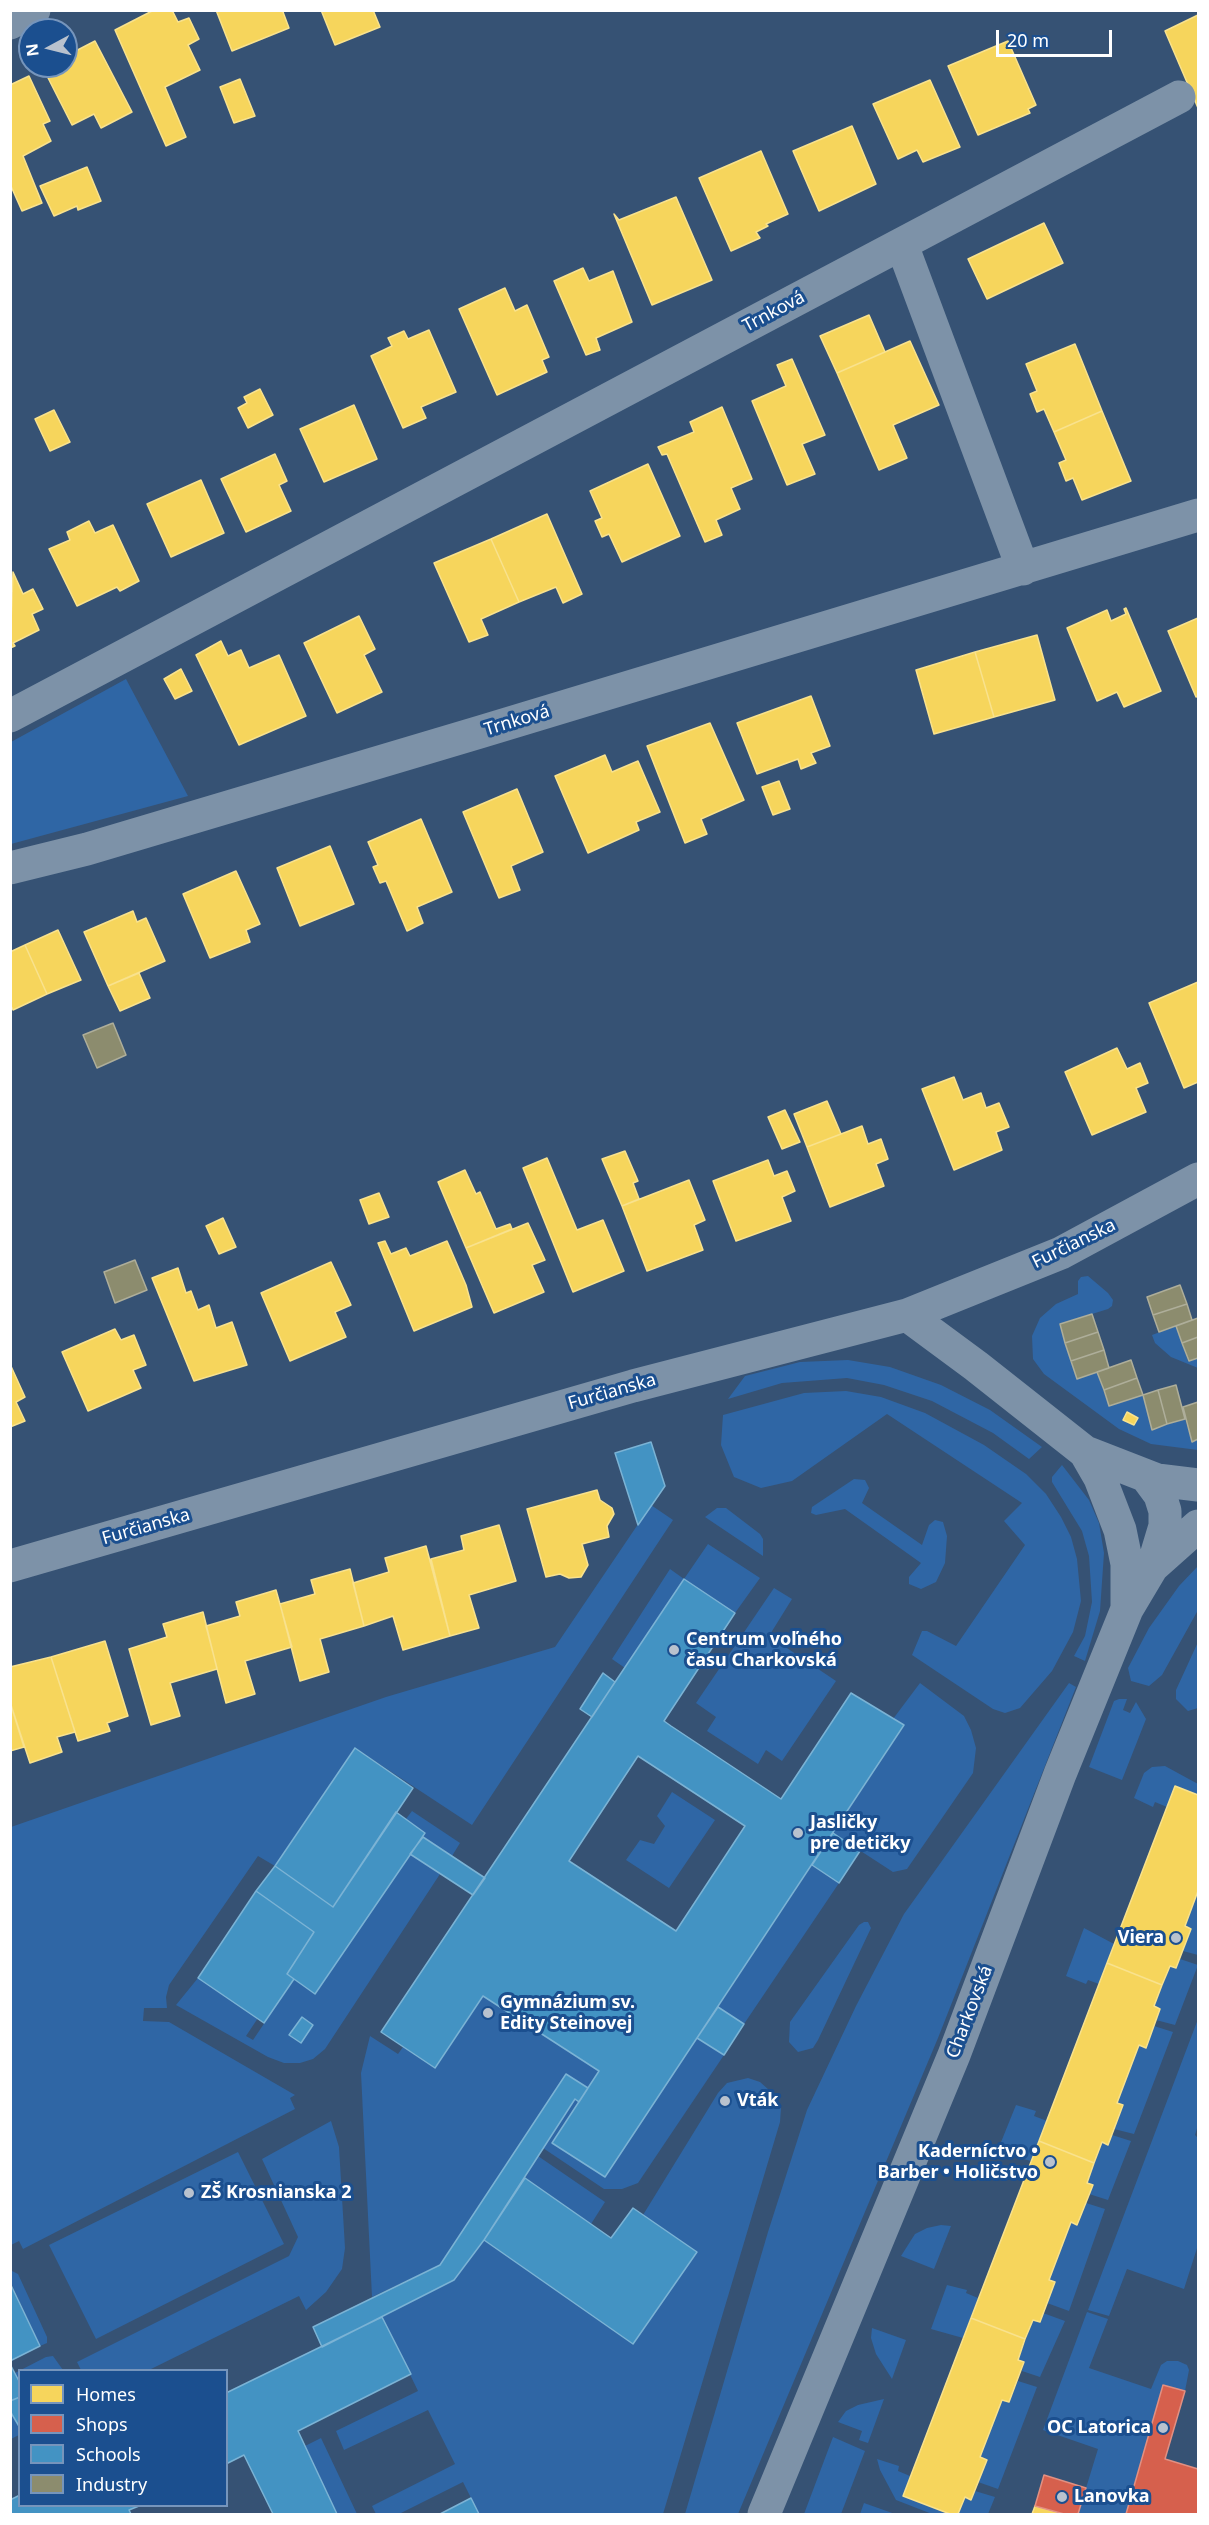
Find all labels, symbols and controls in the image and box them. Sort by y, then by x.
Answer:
north arrow [18,18,78,78]
scale bar [999,18,1114,56]
text: 20 m [1007,28,1049,52]
text: N [20,42,44,58]
street label: Trnková [739,287,809,337]
street label: Trnková [482,701,552,741]
street label: Furčianska [1029,1214,1119,1274]
street label: Furčianska [566,1369,658,1415]
street label: Furčianska [100,1504,192,1550]
place label: Centrum voľného času Charkovská [686,1629,842,1672]
marker: Centrum voľného času Charkovská [667,1643,681,1657]
place label: Jasličky pre detičky [810,1812,911,1854]
marker: Jasličky pre detičky [791,1826,805,1840]
place label: Viera [1118,1927,1164,1949]
marker: Viera [1169,1931,1183,1945]
street label: Charkovská [942,1963,998,2061]
place label: Gymnázium sv. Edity Steinovej [500,1992,635,2034]
marker: Gymnázium sv. Edity Steinovej [481,2006,495,2020]
place label: Vták [737,2090,778,2112]
marker: Vták [718,2094,732,2108]
place label: Kaderníctvo • Barber • Holičstvo [877,2141,1038,2184]
marker: Kaderníctvo • Barber • Holičstvo [1043,2155,1057,2169]
place label: ZŠ Krosnianska 2 [201,2182,351,2204]
marker: ZŠ Krosnianska 2 [182,2186,196,2200]
legend [18,2369,228,2507]
text: Homes [76,2382,136,2406]
text: Shops [76,2412,128,2436]
place label: OC Latorica [1047,2417,1151,2439]
marker: OC Latorica [1156,2421,1170,2435]
text: Schools [76,2442,141,2466]
text: Industry [76,2472,147,2496]
place label: Lanovka [1074,2486,1150,2508]
marker: Lanovka [1055,2490,1069,2504]

